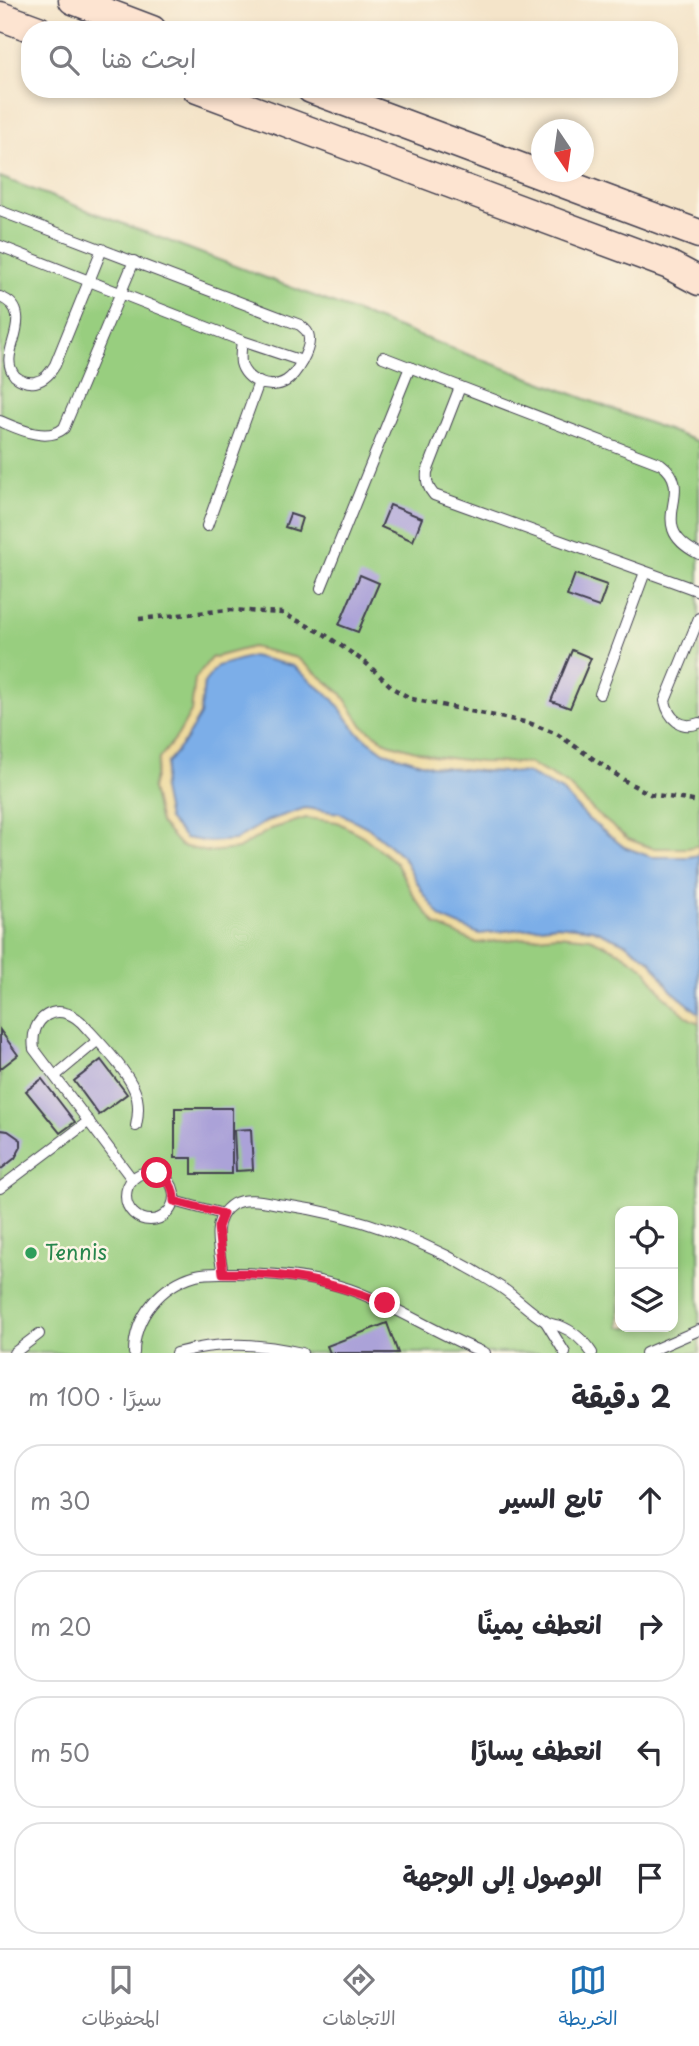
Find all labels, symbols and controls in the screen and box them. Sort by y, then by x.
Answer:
search box [21,21,678,98]
text: ابحث هنا [101,38,196,77]
icon: search [45,41,83,79]
north arrow [531,119,594,182]
route start [141,1157,172,1188]
map controls [615,1206,678,1332]
button: locate [615,1206,678,1269]
place label: Tennis [45,1235,107,1267]
marker: Tennis [23,1245,39,1261]
button: layers [615,1269,678,1332]
route end [369,1287,400,1318]
text: 2 دقيقة [571,1373,671,1418]
text: سيرًا · 100 m [28,1379,162,1414]
text: تابع السير [501,1478,602,1517]
icon: ahead [631,1481,669,1519]
text: 30 m [30,1483,90,1518]
text: انعطف يمينًا [478,1604,602,1643]
icon: right [631,1607,669,1645]
text: 20 m [30,1609,91,1644]
text: انعطف يسارًا [471,1730,602,1769]
icon: left [631,1733,669,1771]
text: 50 m [30,1735,90,1770]
text: الوصول إلى الوجهة [403,1856,602,1895]
icon: arrive [631,1859,669,1897]
tab: المحفوظات [81,1961,160,2035]
tab: الاتجاهات [322,1961,396,2035]
tab: الخريطة [558,1961,618,2035]

